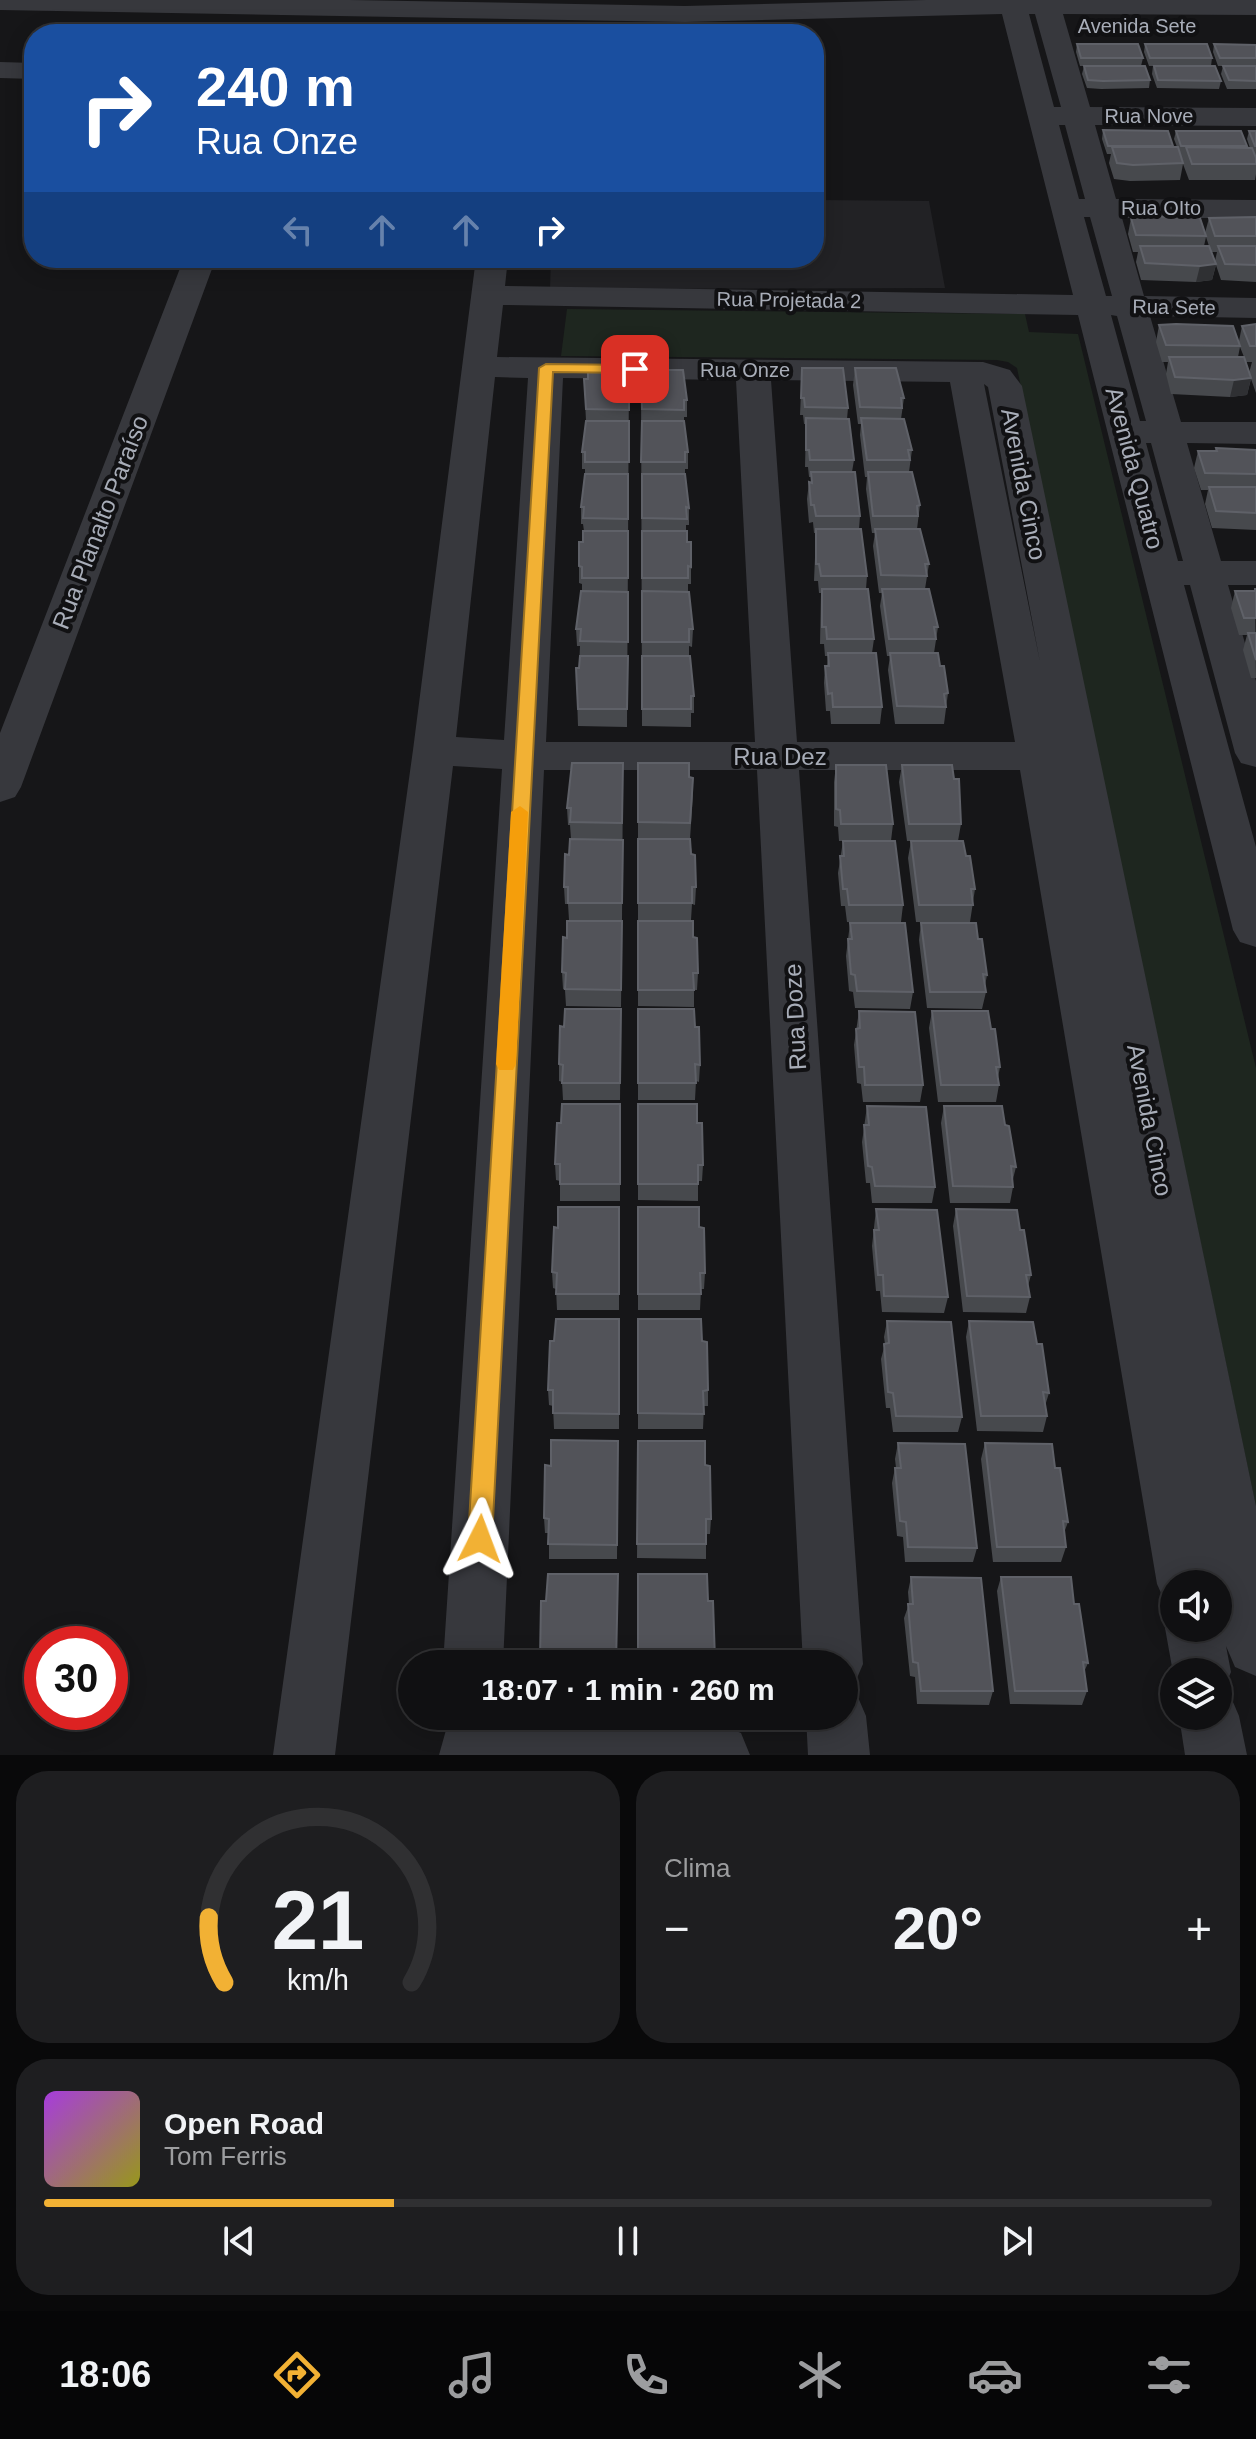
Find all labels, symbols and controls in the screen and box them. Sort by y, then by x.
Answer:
street label: Avenida Sete [1078,15,1196,37]
text: 240 m [196,55,355,118]
icon: right [64,56,168,160]
street label: Rua Nove [1105,105,1193,127]
text: Rua Onze [196,121,358,162]
street label: Rua OIto [1121,197,1201,219]
icon: left [276,208,320,252]
icon: ahead [360,208,404,252]
icon: ahead [444,208,488,252]
icon: right [528,208,572,252]
street label: Rua Projetada 2 [717,288,861,312]
street label: Rua Sete [1132,295,1216,319]
pin [601,335,669,403]
icon: arrive [613,347,657,391]
street label: Rua Onze [700,359,790,381]
street label: Avenida Quatro [1100,384,1170,552]
street label: Avenida Cinco [996,406,1052,562]
street label: Rua Planalto Paraíso [47,411,153,633]
street label: Rua Dez [733,743,827,770]
street label: Rua Doze [779,963,811,1071]
street label: Avenida Cinco [1122,1042,1178,1198]
position arrow [438,1497,522,1581]
map controls [1160,1570,1232,1730]
button: sound [1160,1570,1232,1642]
speed limit sign: 30 [24,1626,128,1730]
button: layers [1160,1658,1232,1730]
text: 18:07 · 1 min · 260 m [481,1673,775,1706]
text: Clima [664,1853,730,1883]
text: 21 [272,1874,364,1967]
text: 20° [893,1895,983,1962]
text: − [664,1904,690,1953]
text: + [1186,1904,1212,1953]
text: km/h [287,1964,349,1996]
text: Open Road [164,2107,324,2140]
text: Tom Ferris [164,2141,287,2171]
icon: previous [217,2219,261,2263]
icon: pause [606,2219,650,2263]
icon: next [995,2219,1039,2263]
icon: directions [269,2347,325,2403]
icon: music [444,2347,500,2403]
icon: phone [618,2347,674,2403]
icon: climate [792,2347,848,2403]
icon: car [967,2347,1023,2403]
icon: filters [1141,2347,1197,2403]
text: 18:06 [59,2354,151,2395]

